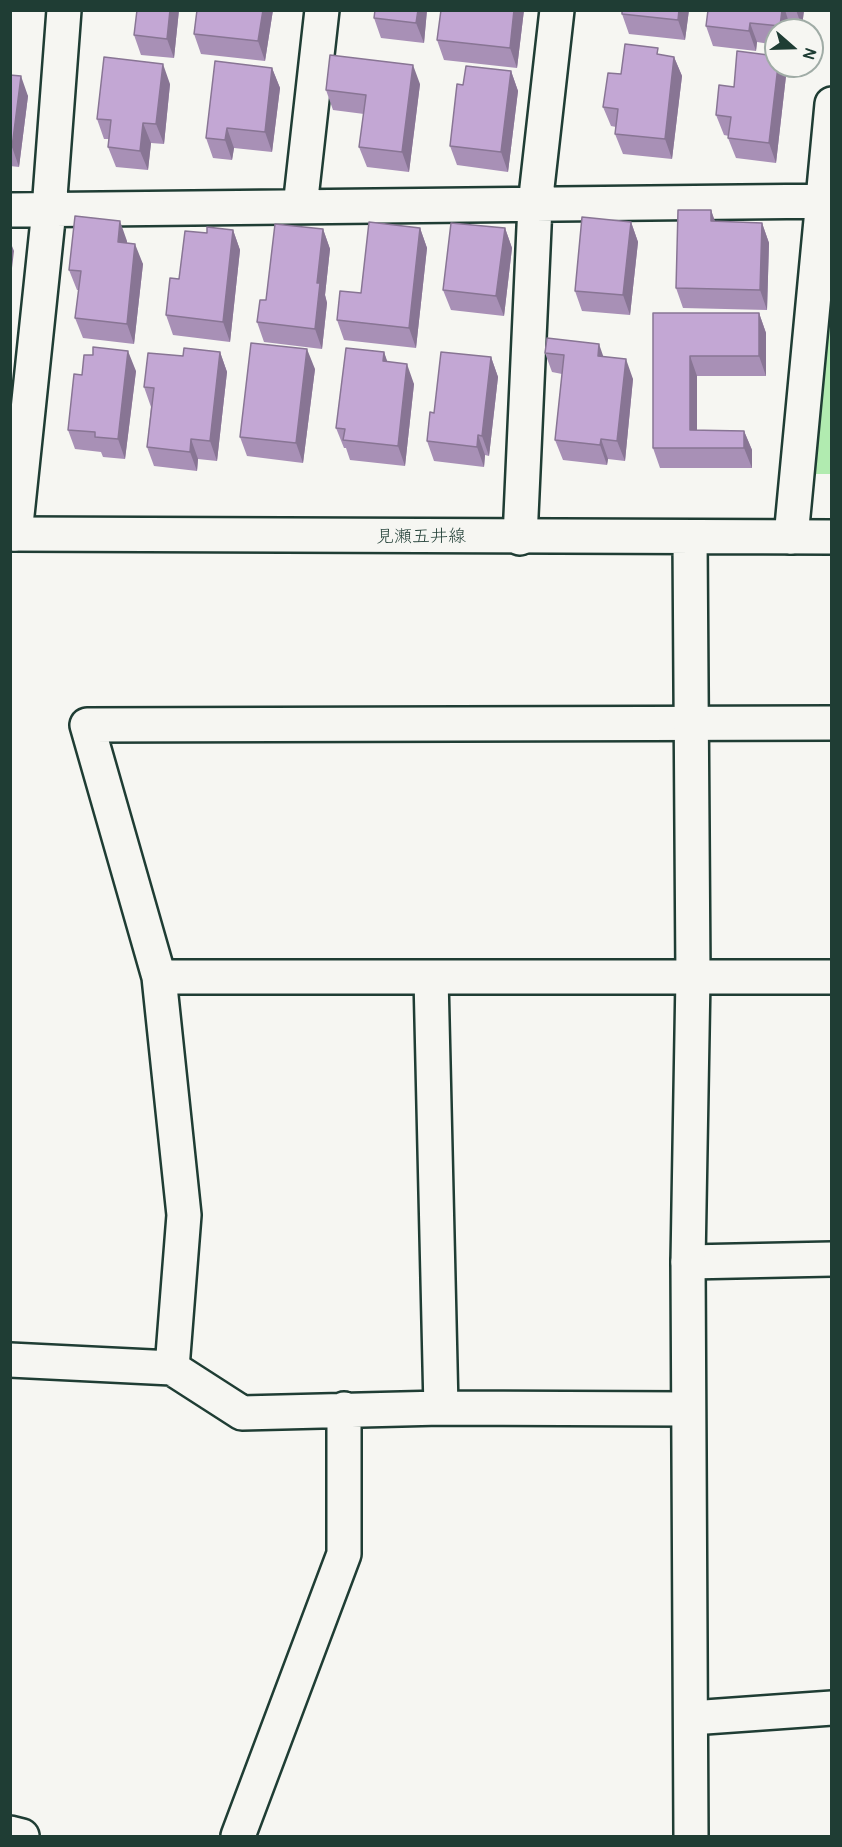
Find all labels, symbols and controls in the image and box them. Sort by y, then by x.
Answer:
north arrow [764,18,824,78]
text: N [798,45,820,62]
street label: 見瀬五井線 [376,526,466,548]

